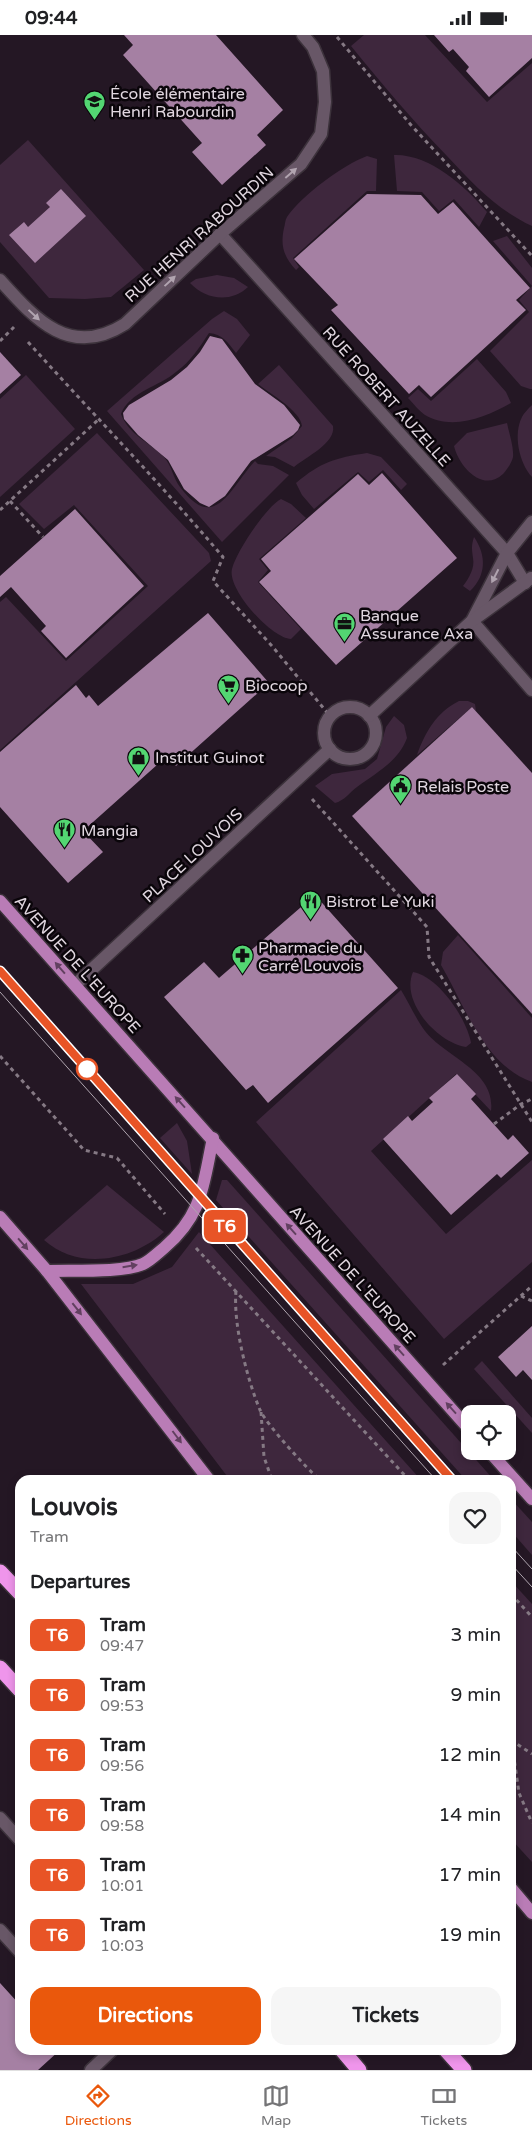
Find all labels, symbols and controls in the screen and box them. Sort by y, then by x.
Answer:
text: 09:44 [25,7,78,29]
place label: École élémentaire Henri Rabourdin [110,84,245,122]
school or university icon: École élémentaire Henri Rabourdin [82,90,106,121]
street label: RUE HENRI RABOURDIN [121,163,278,307]
one-way arrow [284,167,297,178]
one-way arrow [164,275,176,287]
one-way arrow [27,309,39,321]
street label: RUE ROBERT AUZELLE [318,322,454,471]
one-way arrow [491,569,499,584]
place label: Banque Assurance Axa [360,606,473,644]
office icon: Banque Assurance Axa [332,612,356,643]
supermarket icon: Biocoop [217,673,241,704]
place label: Biocoop [245,676,308,696]
shop icon: Institut Guinot [127,745,151,776]
place label: Institut Guinot [155,748,264,768]
public building icon: Relais Poste [389,774,413,805]
place label: Relais Poste [417,777,509,797]
street label: PLACE LOUVOIS [139,804,247,907]
restaurant icon: Mangia [53,818,77,849]
place label: Mangia [81,821,138,841]
restaurant icon: Bistrot Le Yuki [298,889,322,920]
street label: AVENUE DE L'EUROPE [10,892,144,1038]
place label: Bistrot Le Yuki [326,892,435,912]
place label: Pharmacie du Carré Louvois [258,938,363,976]
pharmacy icon: Pharmacie du Carré Louvois [230,944,254,975]
one-way arrow [55,962,66,975]
unlabelled marker [76,1058,98,1080]
one-way arrow [174,1097,186,1109]
street label: AVENUE DE L'EUROPE [285,1202,419,1348]
line badge: T6 [202,1210,248,1242]
text: T6 [214,1215,236,1237]
one-way arrow [285,1224,297,1236]
one-way arrow [17,1237,29,1249]
one-way arrow [122,1262,138,1270]
one-way arrow [71,1302,82,1315]
one-way arrow [393,1345,405,1357]
one-way arrow [445,1403,457,1415]
map controls [461,1405,516,1460]
button: locate [461,1405,516,1460]
one-way arrow [172,1430,183,1443]
button: heart [449,1492,501,1544]
text: Louvois [30,1493,118,1522]
text: Tram [30,1527,69,1547]
text: Departures [30,1571,130,1593]
text: Tram [100,1614,146,1636]
text: T6 [46,1624,69,1646]
text: 3 min [450,1624,501,1646]
text: 09:47 [100,1636,144,1656]
text: Tram [100,1674,146,1696]
text: T6 [46,1684,69,1706]
text: 9 min [450,1684,501,1706]
text: 09:53 [100,1696,144,1716]
text: Tram [100,1734,146,1756]
text: T6 [46,1744,69,1766]
text: 12 min [438,1744,501,1766]
text: 09:56 [100,1756,144,1776]
text: Tram [100,1794,146,1816]
text: T6 [46,1804,69,1826]
text: 14 min [438,1804,501,1826]
text: 09:58 [100,1816,144,1836]
text: Tram [100,1854,146,1876]
text: T6 [46,1864,69,1886]
text: 17 min [438,1864,501,1886]
text: 10:01 [100,1876,144,1896]
text: Tram [100,1914,146,1936]
text: T6 [46,1924,69,1946]
text: 19 min [438,1924,501,1946]
text: 10:03 [100,1936,144,1956]
button: Directions [30,1987,261,2045]
button: Tickets [271,1987,501,2045]
tab: Directions [65,2082,132,2129]
tab: Map [261,2082,291,2129]
tab: Tickets [420,2082,467,2129]

